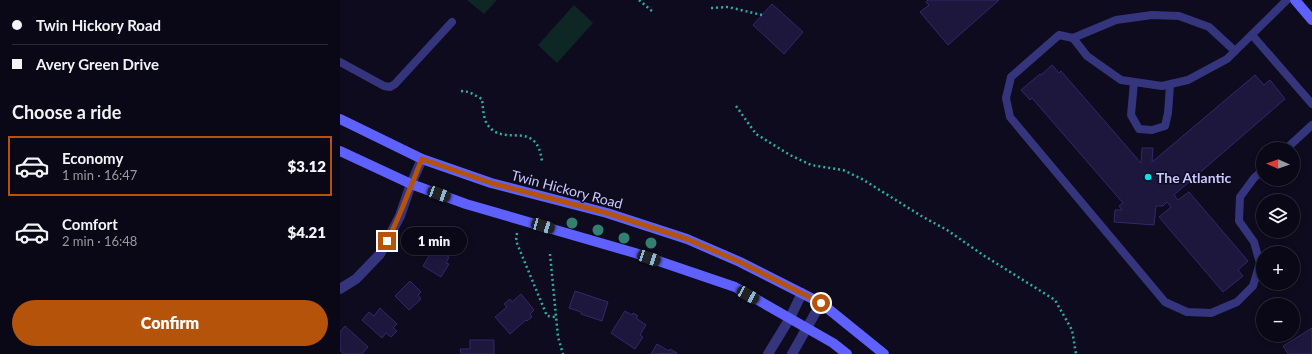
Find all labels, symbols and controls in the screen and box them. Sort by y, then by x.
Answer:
text: Twin Hickory Road [36,16,161,34]
text: Avery Green Drive [36,55,159,73]
text: Choose a ride [12,101,121,123]
north arrow [1256,142,1300,186]
map controls [1256,142,1300,342]
icon: car [14,148,50,184]
text: Economy [62,149,123,167]
text: $3.12 [288,157,326,175]
street label: Twin Hickory Road [509,166,625,212]
text: 1 min · 16:47 [62,167,137,183]
place label: The Atlantic [1156,169,1231,186]
marker: The Atlantic [1143,172,1153,182]
car [426,184,452,204]
button: layers [1256,194,1300,238]
icon: car [14,214,50,250]
text: Comfort [62,215,118,233]
car [530,217,556,235]
text: $4.21 [288,223,326,241]
callout: 1 min [401,227,467,255]
route end [378,232,396,250]
text: 2 min · 16:48 [62,233,137,249]
text: 1 min [418,233,450,249]
button: + [1256,246,1300,290]
car [636,248,662,268]
car [735,284,761,306]
route start [812,294,830,312]
button: − [1256,298,1300,342]
button: Confirm [12,300,328,346]

